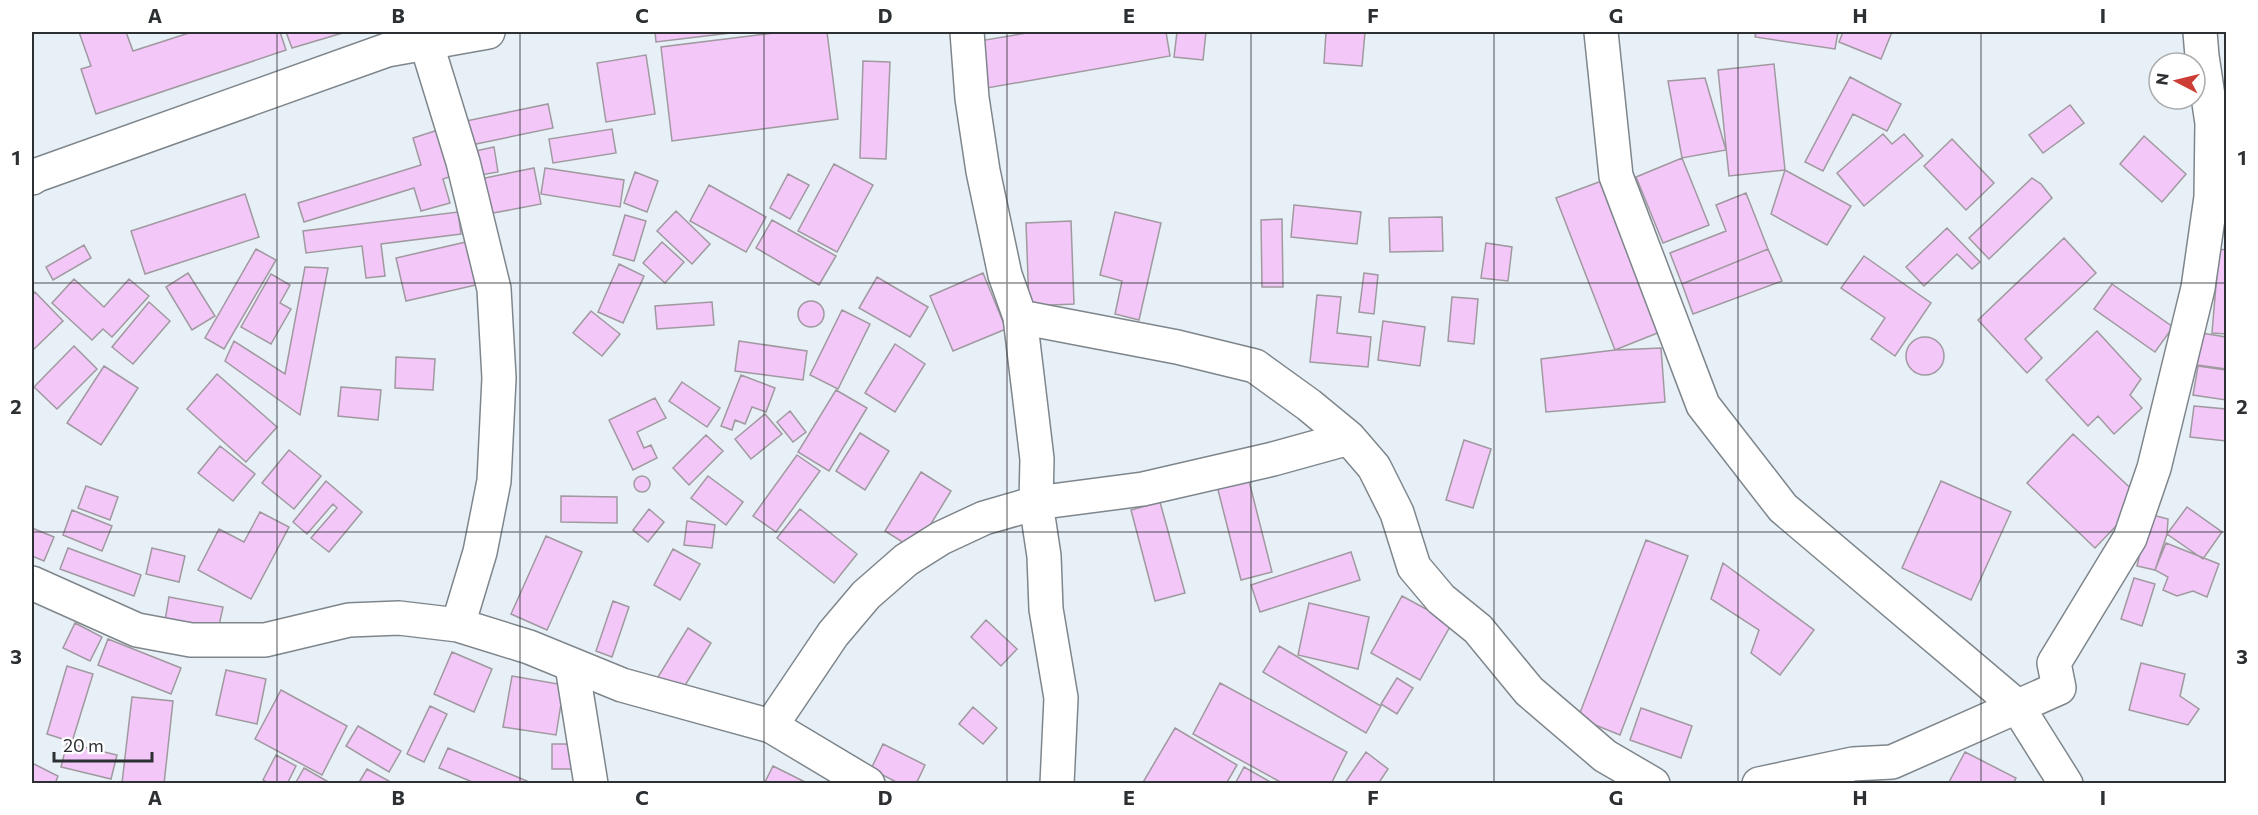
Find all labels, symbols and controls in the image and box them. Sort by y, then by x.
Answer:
text: A [148,3,162,27]
text: B [391,3,405,27]
text: C [635,3,649,27]
text: D [878,3,892,27]
text: E [1123,3,1135,27]
text: F [1367,3,1379,27]
text: G [1609,3,1623,27]
text: H [1853,3,1868,27]
text: I [2100,3,2106,27]
north arrow [2147,51,2207,111]
text: N [2151,72,2172,86]
text: 1 [11,145,21,169]
text: 1 [2237,145,2247,169]
text: 2 [10,394,22,418]
text: 2 [2236,394,2248,418]
text: 3 [10,644,22,668]
text: 3 [2236,644,2248,668]
scale bar [54,725,152,763]
text: 20 m [63,734,104,756]
text: A [148,785,162,809]
text: B [391,785,405,809]
text: C [635,785,649,809]
text: D [878,785,892,809]
text: E [1123,785,1135,809]
text: F [1367,785,1379,809]
text: G [1609,785,1623,809]
text: H [1853,785,1868,809]
text: I [2100,785,2106,809]

